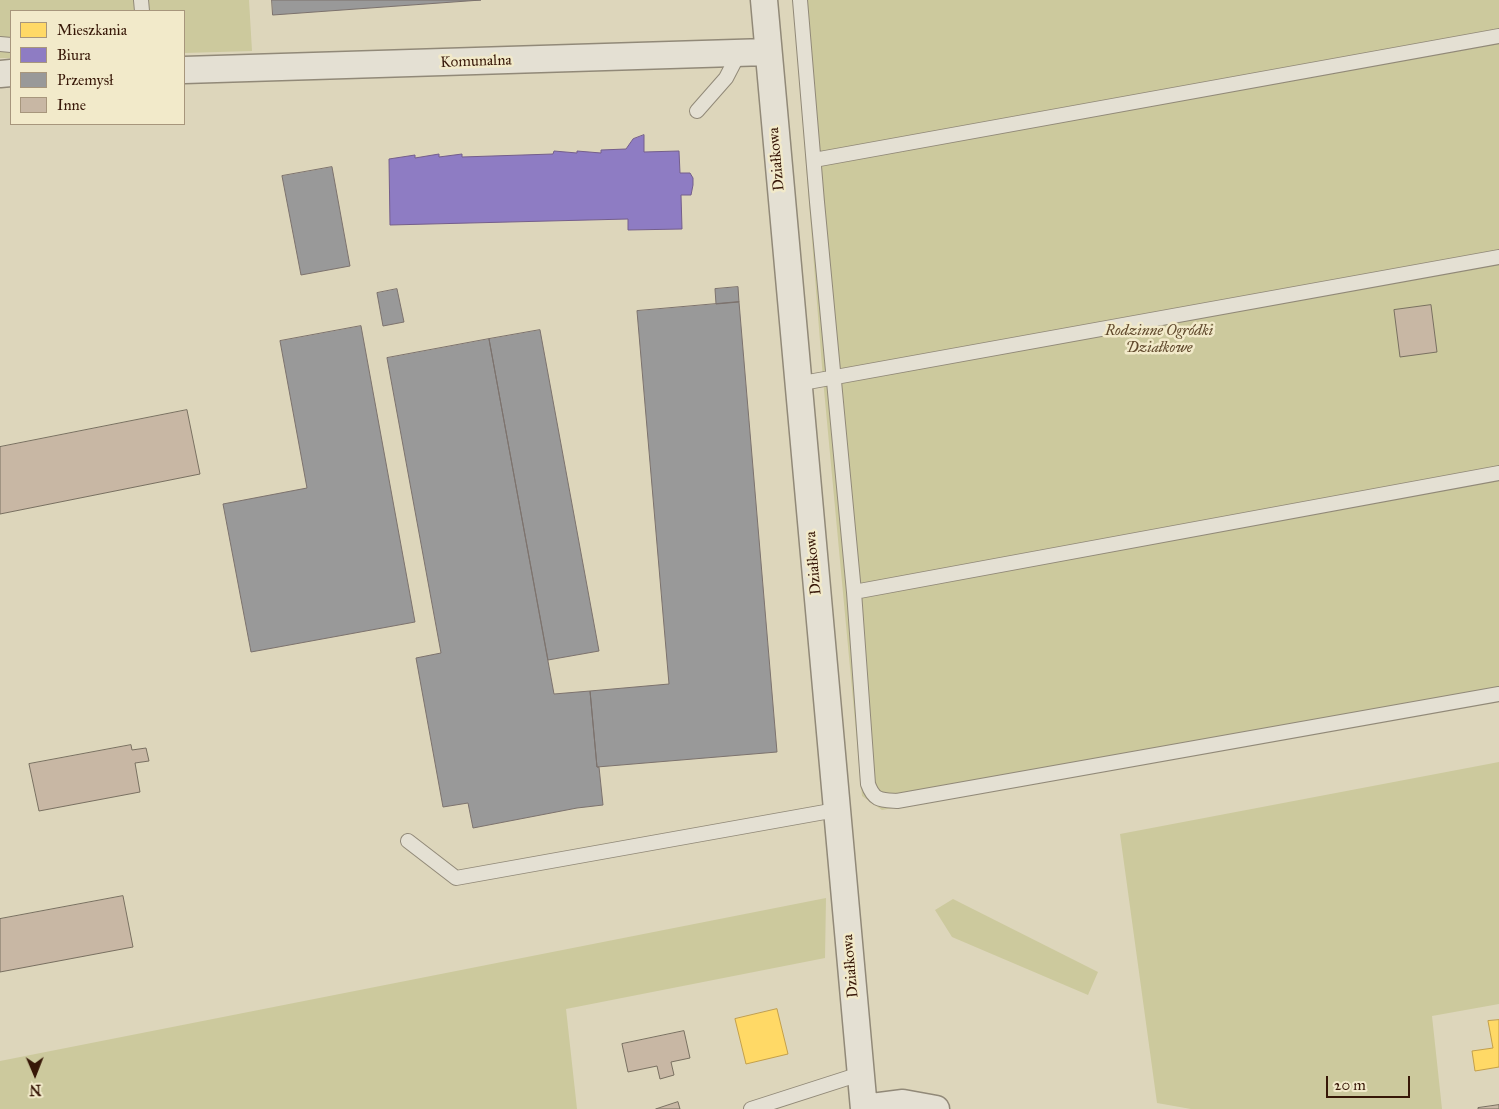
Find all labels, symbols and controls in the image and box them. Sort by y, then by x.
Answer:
legend [10,10,185,125]
text: Mieszkania [57,21,127,39]
text: Biura [57,46,91,64]
street label: Komunalna [440,52,512,72]
text: Przemysł [57,71,113,89]
text: Inne [57,96,86,114]
street label: Działkowa [765,126,789,192]
park label: Rodzinne Ogródki Działkowe [1105,322,1213,357]
street label: Działkowa [802,530,826,596]
street label: Działkowa [839,933,863,999]
north arrow [10,1049,60,1099]
scale bar [1329,1066,1413,1098]
text: 20 m [1334,1076,1366,1094]
text: N [29,1081,41,1098]

